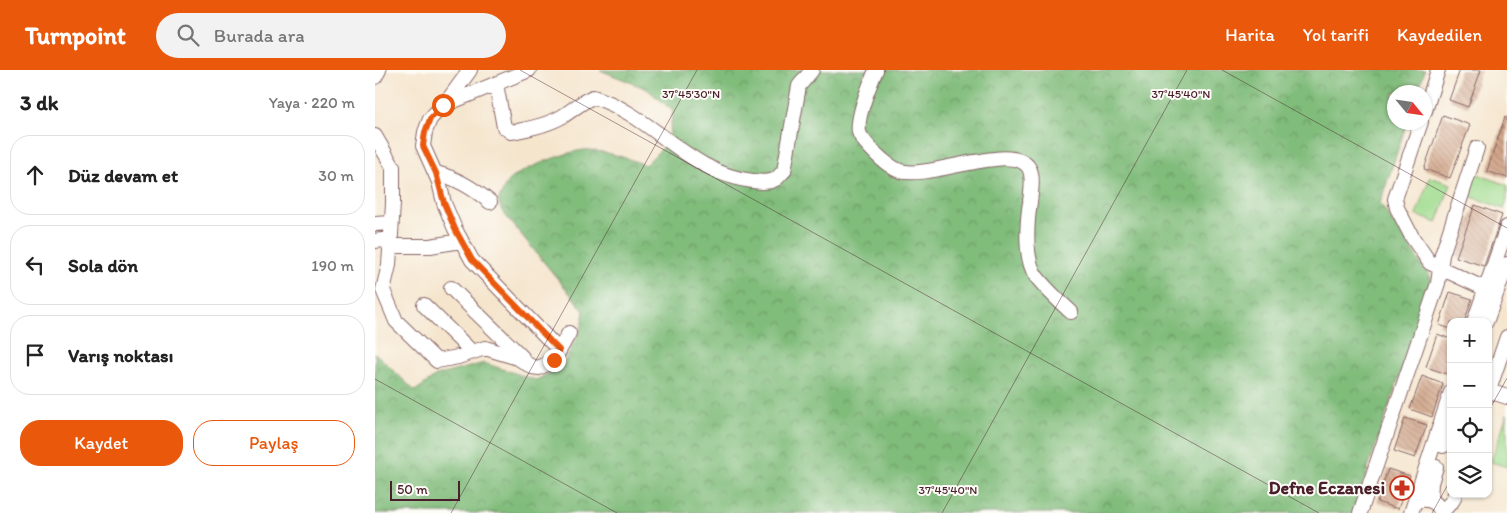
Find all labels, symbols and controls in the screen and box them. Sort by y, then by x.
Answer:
search box [156,13,506,58]
text: Turnpoint [25,21,126,50]
icon: search [174,21,202,49]
text: Burada ara [214,24,305,47]
text: Harita [1225,24,1275,46]
text: Yol tarifi [1303,24,1369,46]
text: Kaydedilen [1397,24,1482,46]
north arrow [1387,85,1432,130]
text: 37°45'30"N [662,87,720,101]
text: 37°45'40"N [1152,87,1210,101]
text: 3 dk [20,90,58,115]
text: Yaya · 220 m [269,93,355,112]
route start [432,94,455,117]
icon: ahead [21,161,49,189]
text: Düz devam et [68,164,178,187]
text: 30 m [318,166,354,185]
icon: left [21,251,49,279]
text: Sola dön [68,254,138,277]
text: 190 m [311,256,354,275]
map controls [1447,318,1492,498]
button: + [1447,318,1492,363]
icon: arrive [21,341,49,369]
text: Varış noktası [68,344,173,367]
route end [543,349,566,372]
button: − [1447,363,1492,408]
button: locate [1447,408,1492,453]
button: Kaydet [20,420,183,466]
button: Paylaş [193,420,355,466]
button: layers [1447,453,1492,498]
pharmacy icon: Defne Eczanesi [1389,475,1415,501]
place label: Defne Eczanesi [1269,477,1385,499]
scale bar [390,478,460,501]
text: 50 m [397,481,428,498]
text: 37°45'40"N [919,483,977,497]

